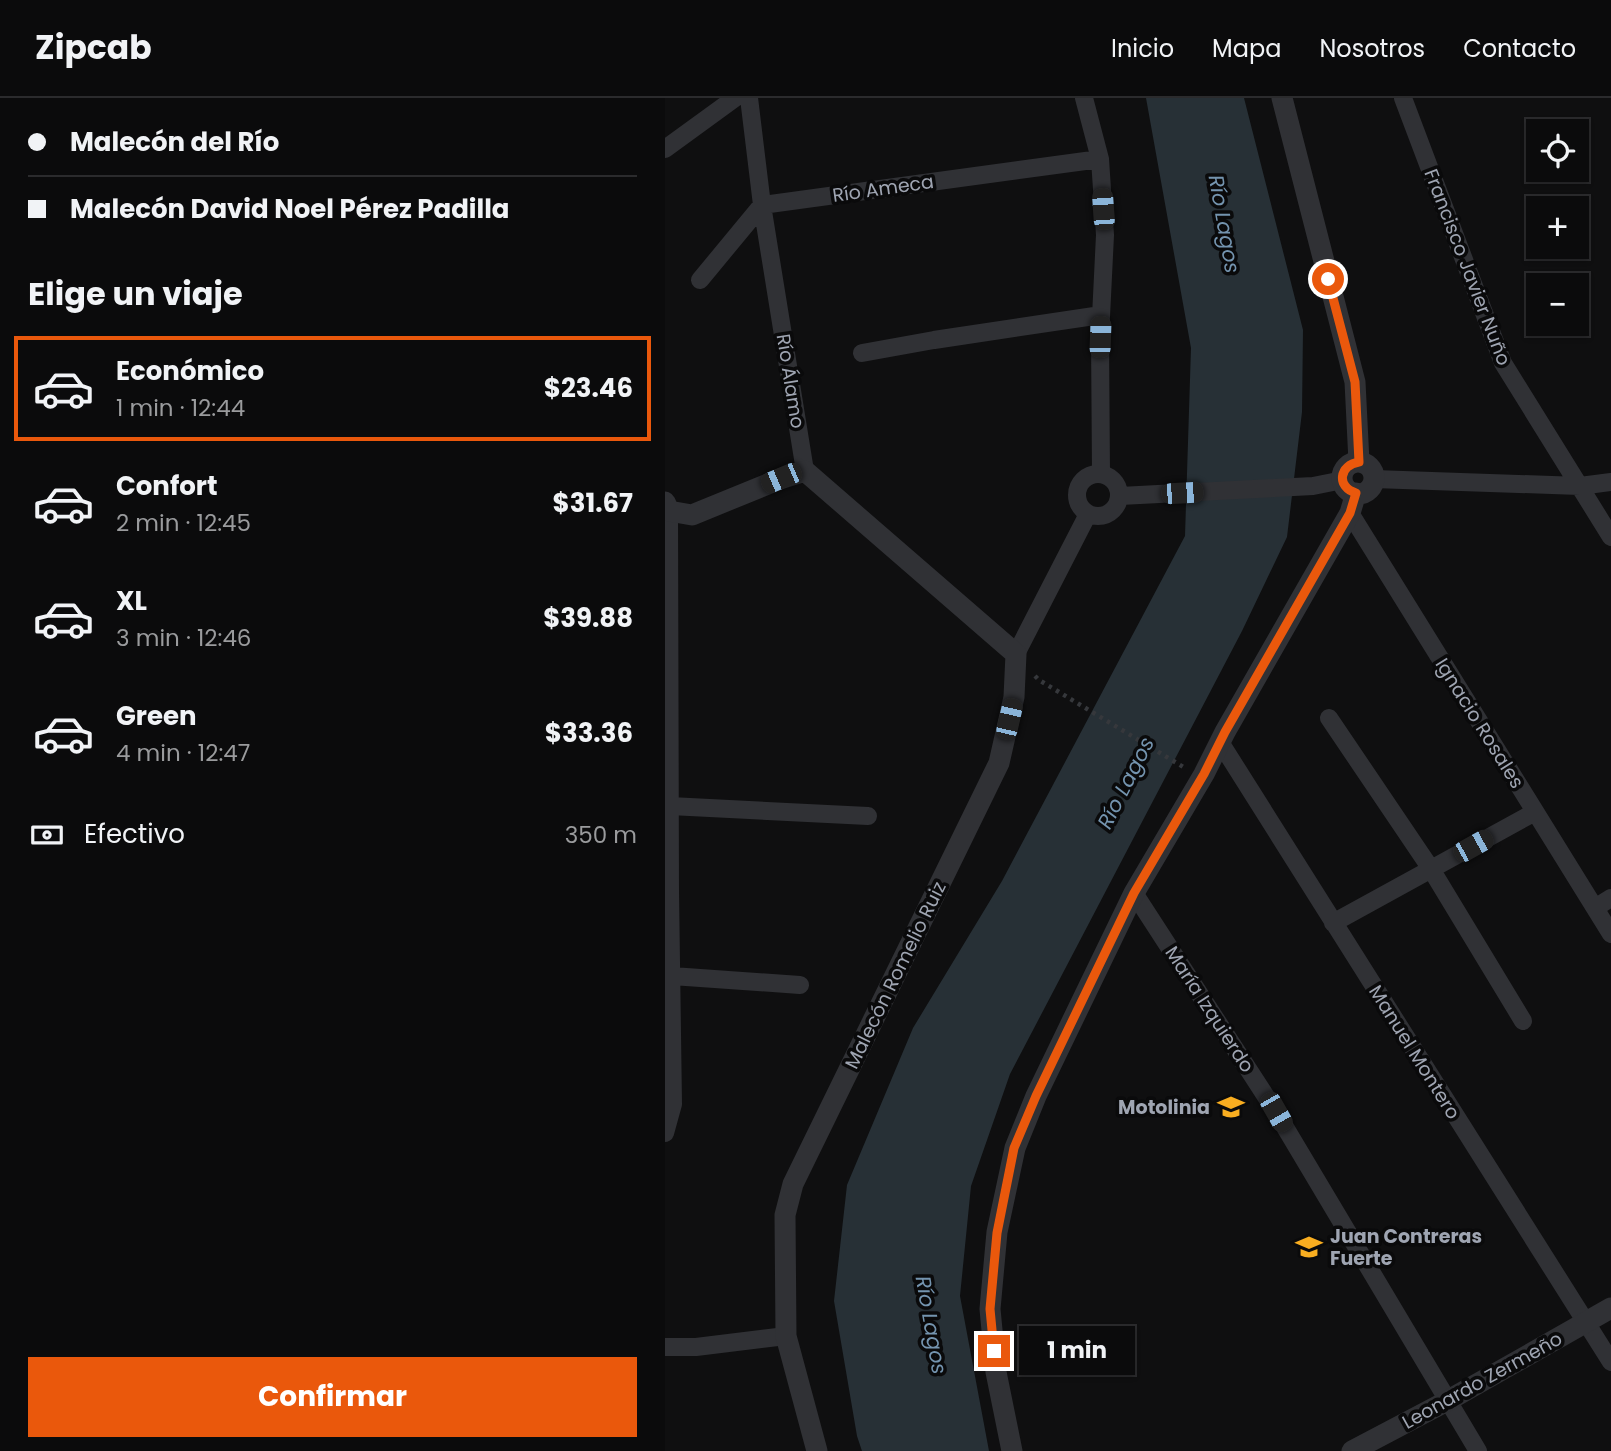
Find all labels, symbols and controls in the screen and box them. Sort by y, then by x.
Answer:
text: Zipcab [35,24,152,71]
text: Inicio [1111,32,1174,65]
text: Mapa [1212,32,1281,65]
text: Nosotros [1319,32,1425,65]
text: Contacto [1463,32,1576,65]
map controls [1526,119,1589,336]
button: locate [1526,119,1589,182]
text: Malecón del Río [70,124,279,160]
street label: Francisco Javier Nuño [1418,165,1518,369]
street label: Río Ameca [831,168,935,209]
water label: Río Lagos [1202,172,1247,275]
car [1092,187,1115,231]
text: Malecón David Noel Pérez Padilla [70,191,510,227]
button: + [1526,196,1589,259]
route start [1312,263,1344,295]
text: Elige un viaje [28,271,243,316]
button: − [1526,273,1589,336]
car [1089,316,1112,358]
street label: Río Álamo [770,332,811,430]
text: Económico [116,353,264,389]
icon: car [32,357,95,420]
text: $23.46 [544,370,633,406]
text: 1 min · 12:44 [116,392,245,424]
car [758,460,805,496]
text: Confort [116,468,218,504]
icon: car [32,472,95,535]
car [1161,481,1204,505]
text: $31.67 [553,485,633,521]
text: 2 min · 12:45 [116,507,251,539]
text: XL [116,583,147,619]
icon: car [32,587,95,650]
text: $39.88 [543,600,633,636]
text: 3 min · 12:46 [116,622,251,654]
street label: Ignacio Rosales [1429,653,1530,794]
car [995,696,1024,742]
text: Green [116,698,197,734]
icon: car [32,702,95,765]
text: $33.36 [545,715,633,751]
water label: Río Lagos [1090,732,1161,834]
text: 4 min · 12:47 [116,737,250,769]
icon: cash [28,816,66,854]
text: Efectivo [84,816,185,852]
text: 350 m [565,819,637,851]
car [1450,827,1497,865]
street label: Malecón Romelio Ruiz [838,877,953,1073]
street label: María Izquierdo [1159,941,1261,1078]
street label: Manuel Montero [1362,980,1467,1125]
car [1257,1089,1296,1135]
school or university icon: Motolinia [1216,1092,1246,1122]
place label: Motolinia [1118,1094,1210,1121]
place label: Juan Contreras Fuerte [1330,1223,1482,1272]
school or university icon: Juan Contreras Fuerte [1294,1232,1324,1262]
water label: Río Lagos [909,1273,954,1376]
street label: Leonardo Zermeño [1397,1325,1567,1436]
callout: 1 min [1019,1326,1134,1376]
text: 1 min [1047,1334,1107,1366]
route end [978,1335,1010,1367]
button: Confirmar [28,1357,637,1437]

